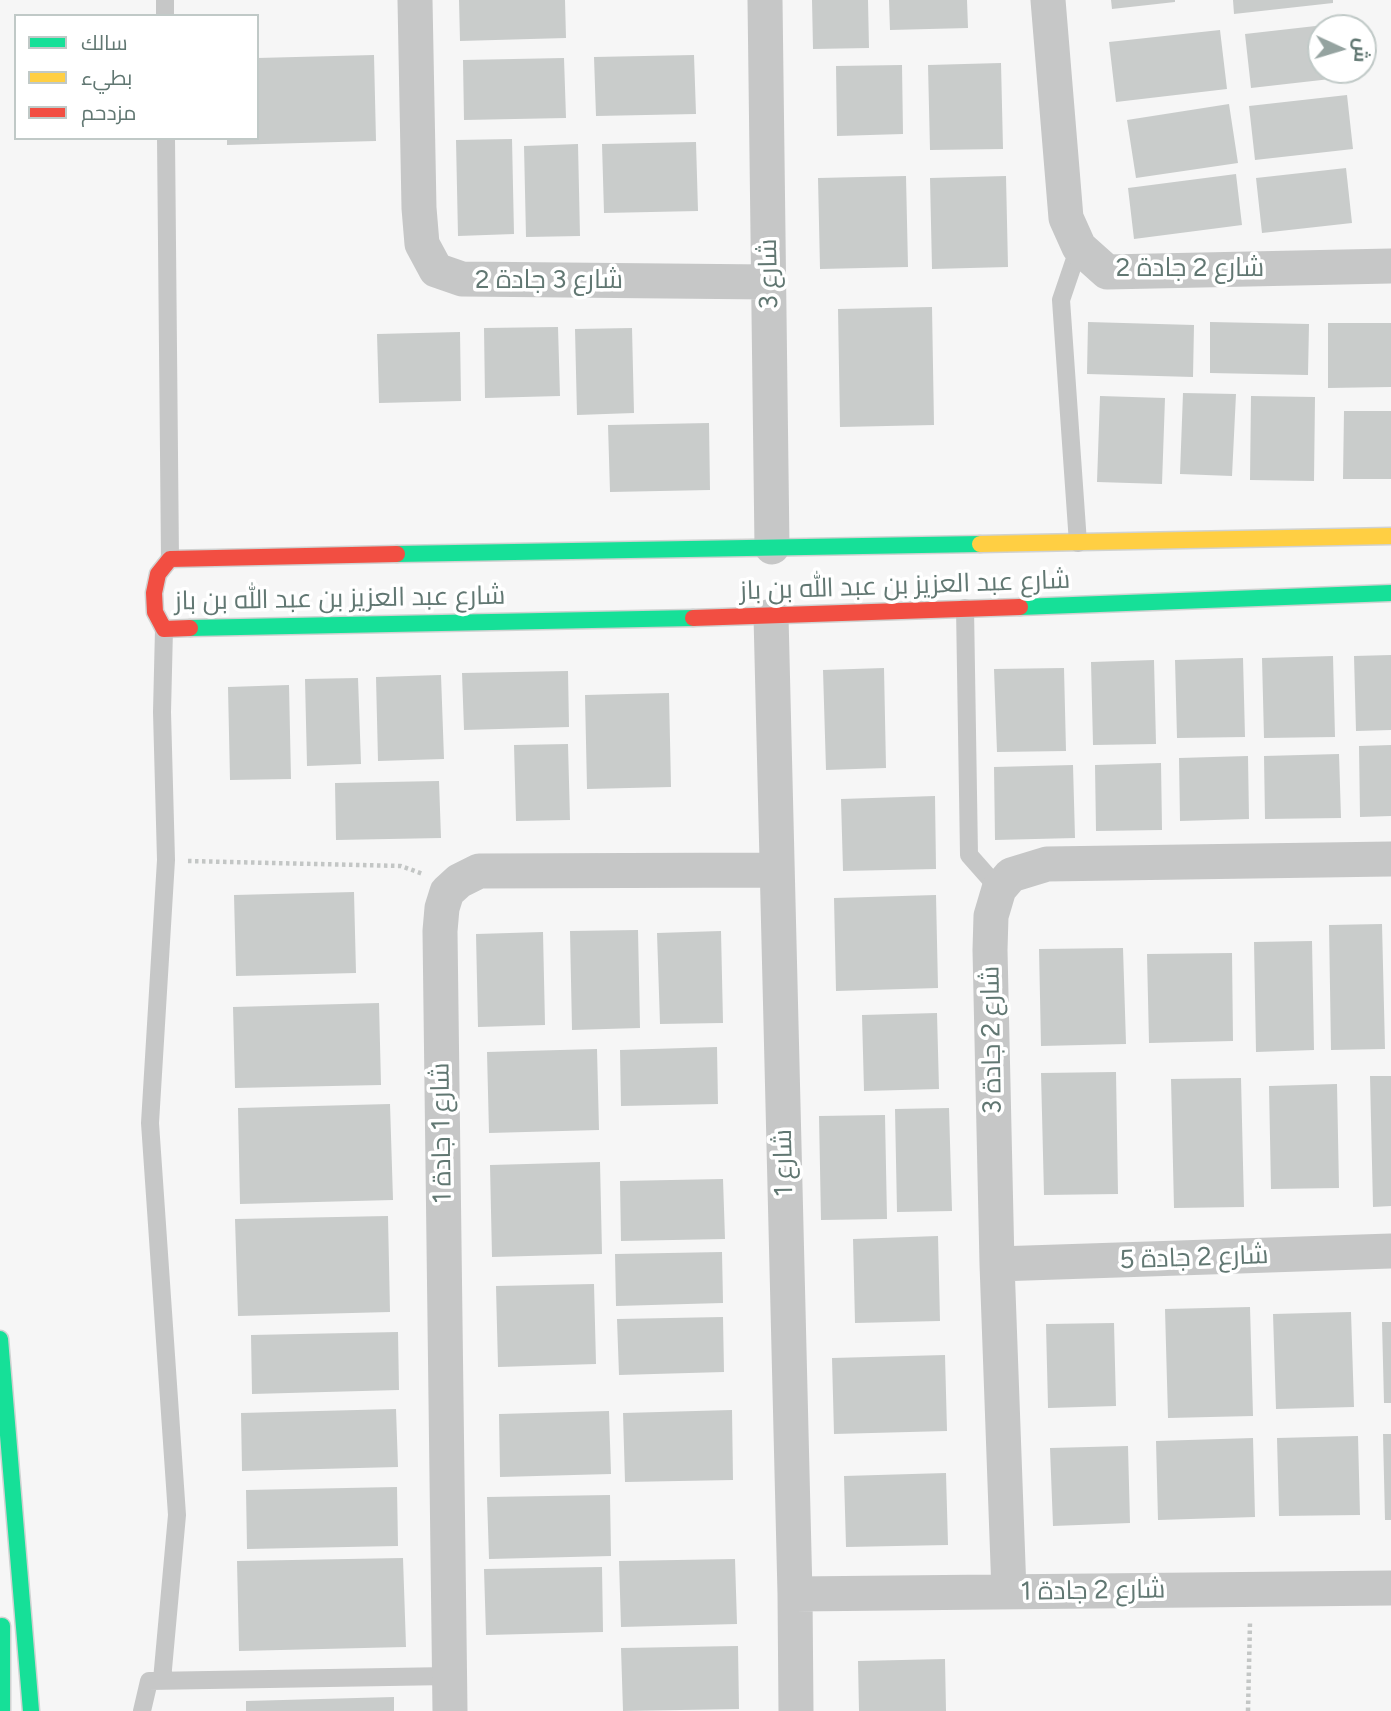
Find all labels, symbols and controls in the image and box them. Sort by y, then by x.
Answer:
legend [14,14,259,140]
north arrow [1307,14,1377,84]
text: سالك [81,30,128,55]
text: ش [1349,37,1374,63]
text: بطيء [81,65,132,90]
text: مزدحم [81,100,136,125]
street label: شارع 3 [753,238,785,310]
street label: شارع 2 جادة 2 [1116,252,1264,284]
street label: شارع 3 جادة 2 [475,264,623,296]
street label: شارع عبد العزيز بن عبد الله بن باز [739,565,1071,607]
street label: شارع عبد العزيز بن عبد الله بن باز [174,581,506,617]
street label: شارع 2 جادة 3 [975,966,1009,1114]
street label: شارع 1 جادة 1 [425,1062,459,1204]
street label: شارع 1 [768,1129,800,1197]
street label: شارع 2 جادة 5 [1119,1240,1269,1276]
street label: شارع 2 جادة 1 [1020,1574,1166,1608]

